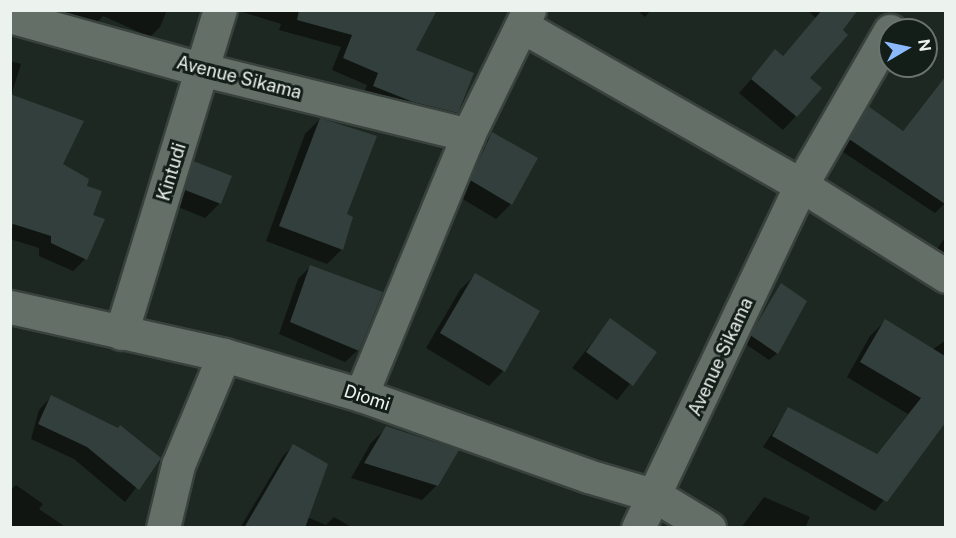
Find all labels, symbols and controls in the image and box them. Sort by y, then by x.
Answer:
north arrow [878,18,938,78]
text: N [914,38,935,53]
street label: Avenue Sikama [174,52,304,104]
street label: Kintudi [153,140,191,204]
street label: Avenue Sikama [684,294,758,420]
street label: Diomi [341,380,393,416]

